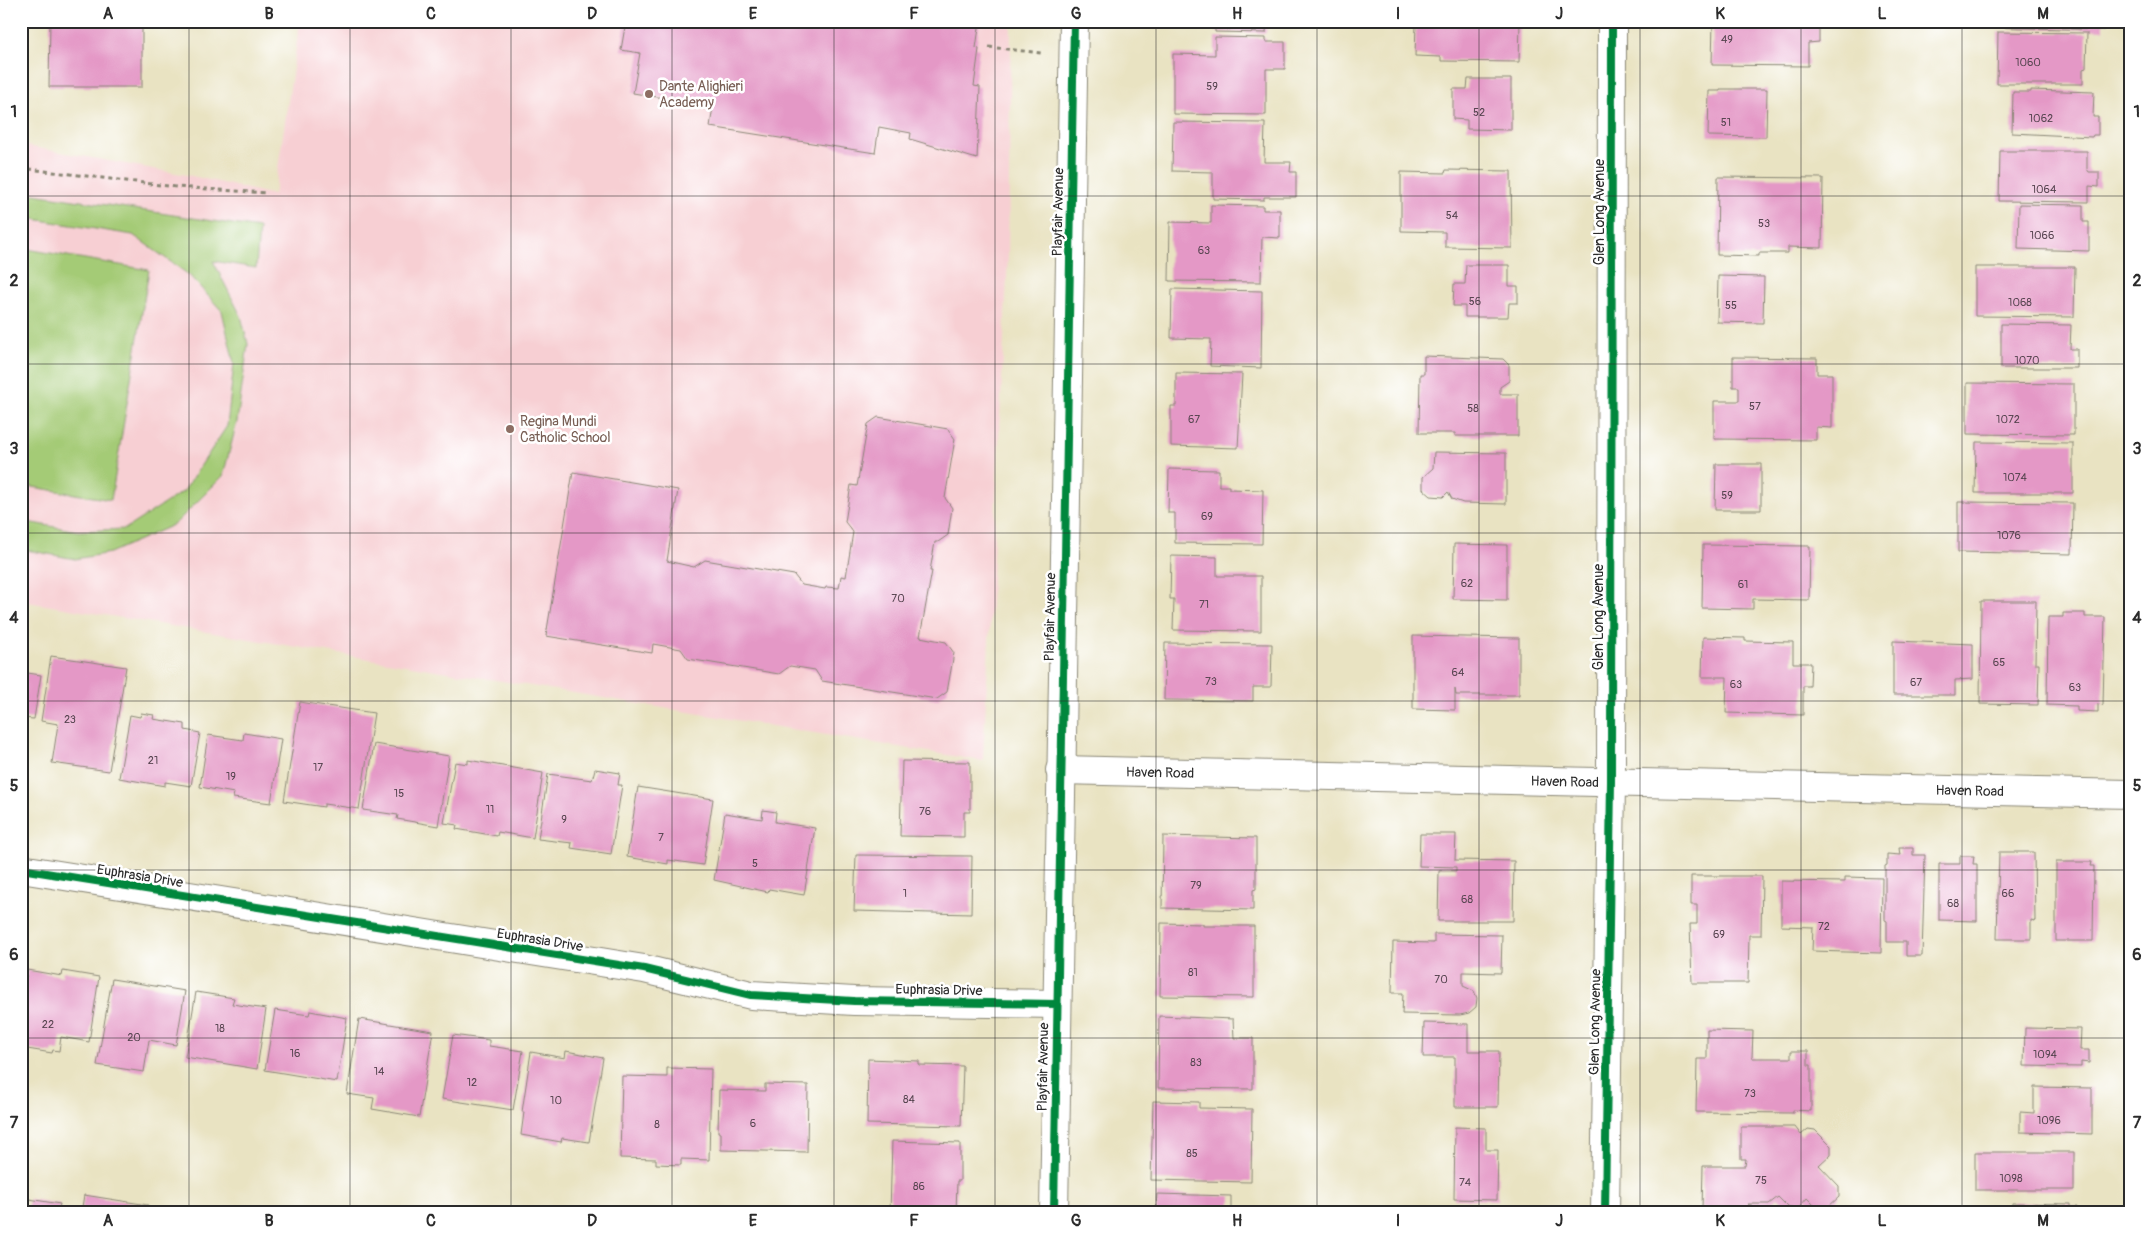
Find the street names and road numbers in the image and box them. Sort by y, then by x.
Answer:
street label: Glen Long Avenue [1591,159,1608,265]
street label: Playfair Avenue [1049,167,1067,257]
street label: Glen Long Avenue [1590,564,1607,670]
street label: Playfair Avenue [1041,572,1059,662]
street label: Haven Road [1126,763,1194,782]
street label: Haven Road [1531,772,1599,791]
street label: Haven Road [1935,781,2004,800]
street label: Euphrasia Drive [96,861,184,891]
street label: Euphrasia Drive [496,925,584,955]
street label: Glen Long Avenue [1586,969,1604,1075]
street label: Euphrasia Drive [895,981,983,999]
street label: Playfair Avenue [1034,1022,1052,1112]

